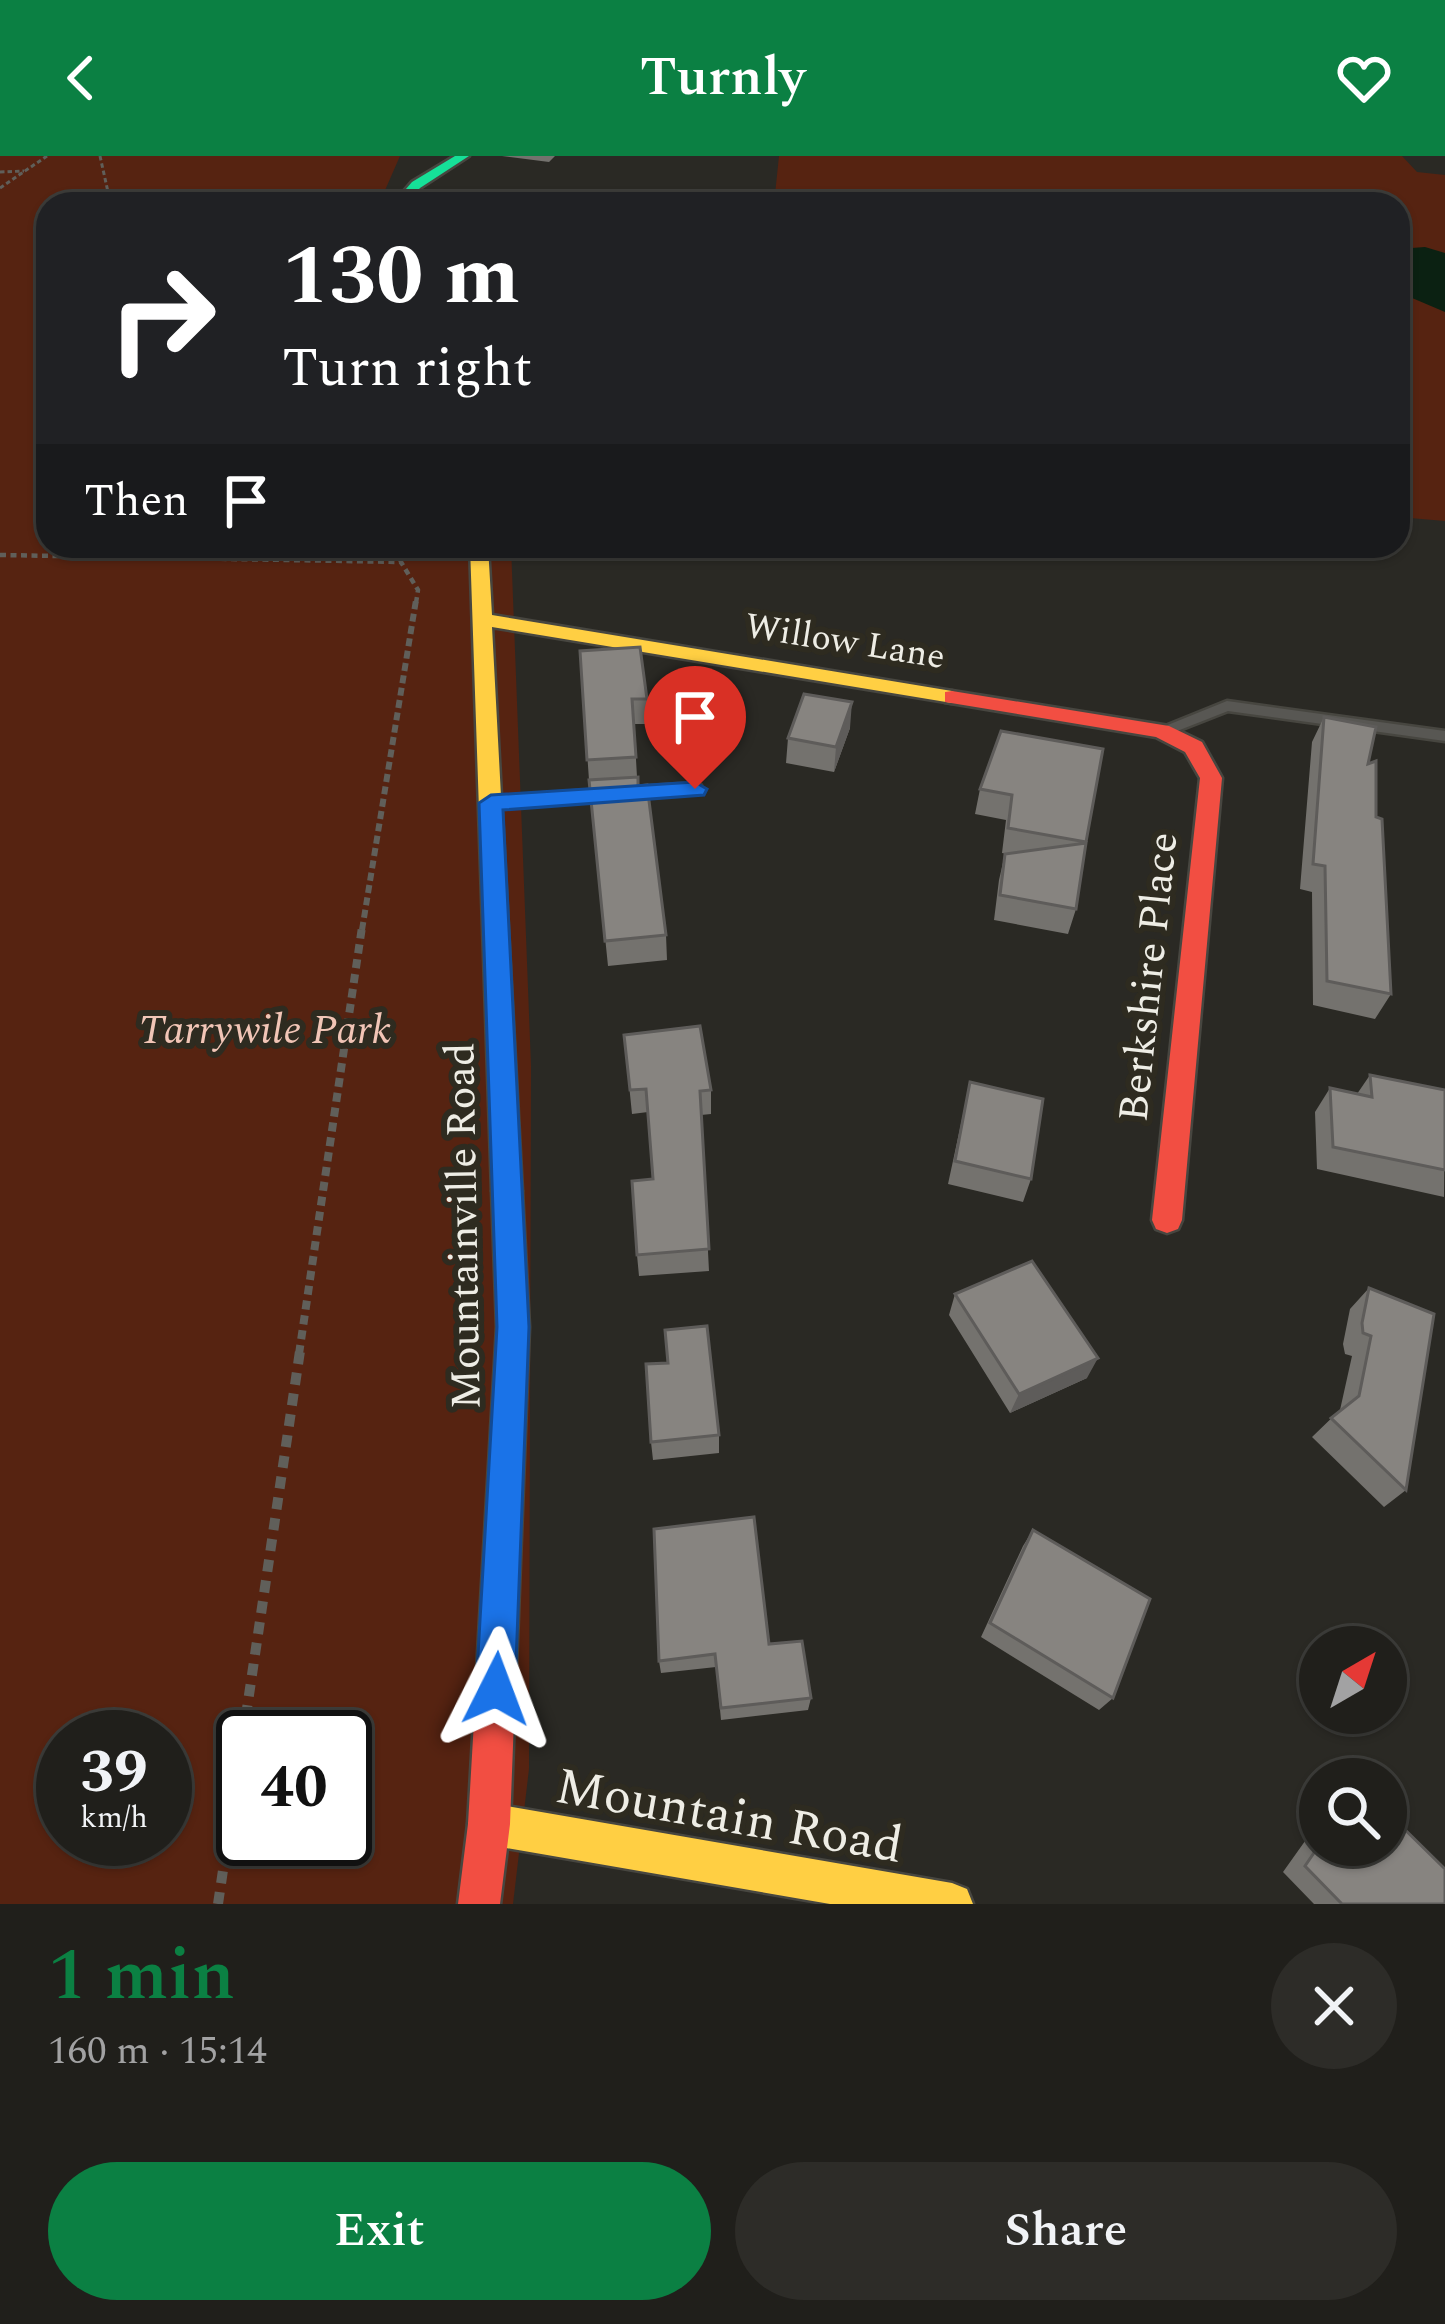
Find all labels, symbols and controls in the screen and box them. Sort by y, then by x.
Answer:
text: Turnly [640,37,805,119]
icon: back [48,45,114,111]
icon: heart [1331,45,1397,111]
text: 130 m [282,213,520,341]
icon: right [84,240,240,396]
text: Turn right [282,328,532,410]
text: Then [84,467,189,536]
icon: arrive [213,468,279,534]
street label: Willow Lane [741,599,949,685]
pin [644,666,746,789]
icon: arrive [662,684,728,750]
street label: Berkshire Place [1102,829,1196,1125]
park label: Tarrywile Park [139,999,391,1062]
street label: Mountainville Road [429,1042,499,1410]
position arrow [433,1626,559,1752]
north arrow [1299,1626,1407,1734]
map controls [1299,1626,1407,1866]
speed limit sign: 40 [216,1710,372,1866]
text: 39 [80,1727,148,1819]
street label: Mountain Road [549,1748,909,1886]
button: search [1299,1758,1407,1866]
text: km/h [80,1795,148,1841]
text: 1 min [48,1922,235,2031]
button: close [1271,1943,1397,2069]
text: 160 m · 15:14 [48,2022,267,2081]
button: Exit [48,2162,711,2300]
button: Share [735,2162,1397,2300]

